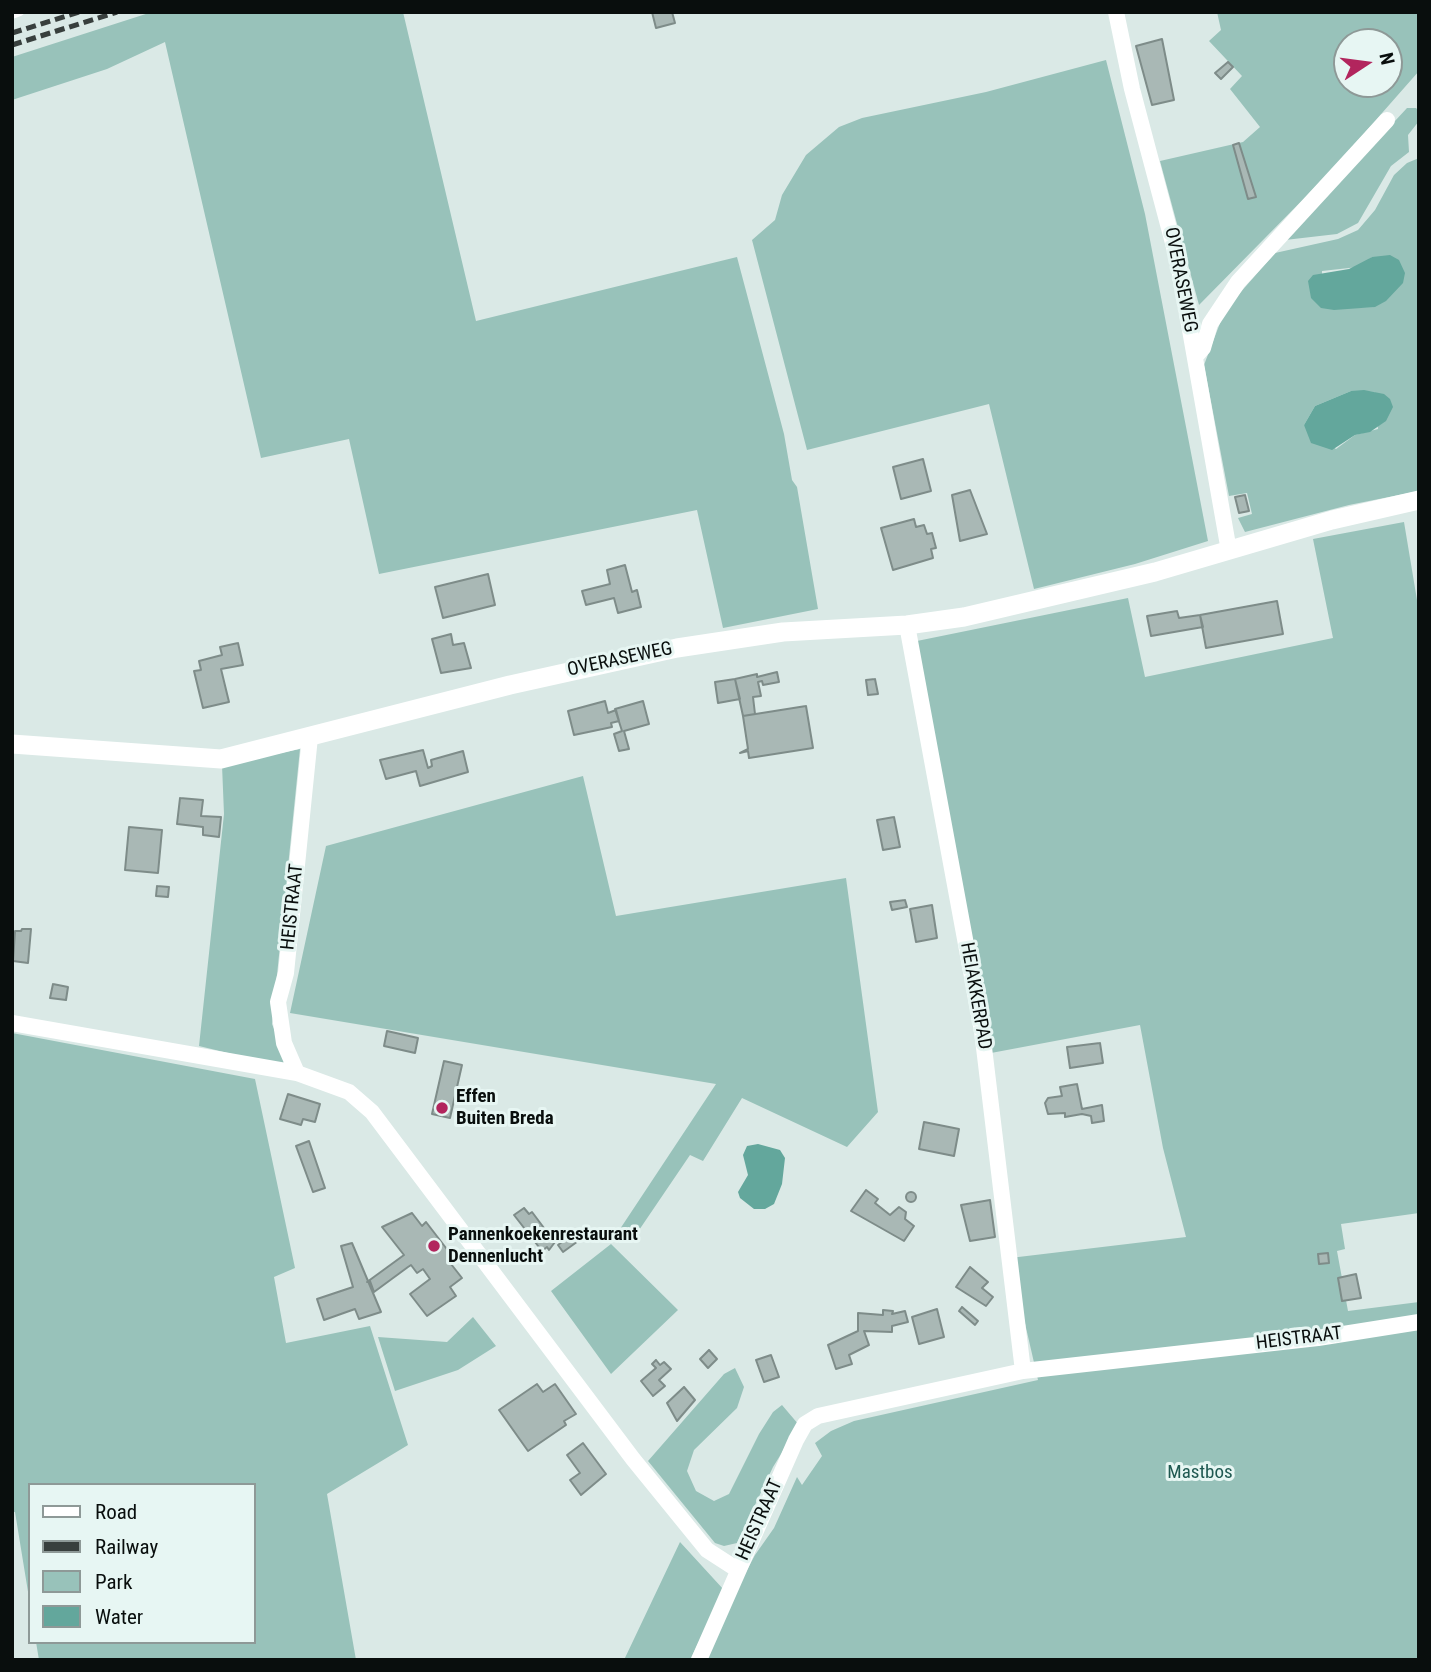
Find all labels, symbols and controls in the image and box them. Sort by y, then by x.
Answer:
north arrow [1333,28,1403,98]
text: N [1374,50,1400,67]
street label: OVERASEWEG [1159,225,1201,335]
street label: OVERASEWEG [565,638,675,682]
street label: HEISTRAAT [277,863,309,951]
street label: HEIAKKERPAD [954,941,996,1051]
place label: Effen Buiten Breda [456,1086,554,1130]
marker: Effen Buiten Breda [434,1100,450,1116]
place label: Pannenkoekenrestaurant Dennenlucht [448,1224,638,1268]
marker: Pannenkoekenrestaurant Dennenlucht [426,1238,442,1254]
street label: HEISTRAAT [1255,1322,1343,1356]
park label: Mastbos [1167,1462,1233,1484]
street label: HEISTRAAT [732,1476,788,1564]
legend [28,1483,256,1644]
text: Road [95,1500,137,1524]
text: Railway [95,1535,158,1559]
text: Park [95,1570,132,1594]
text: Water [95,1605,143,1629]

